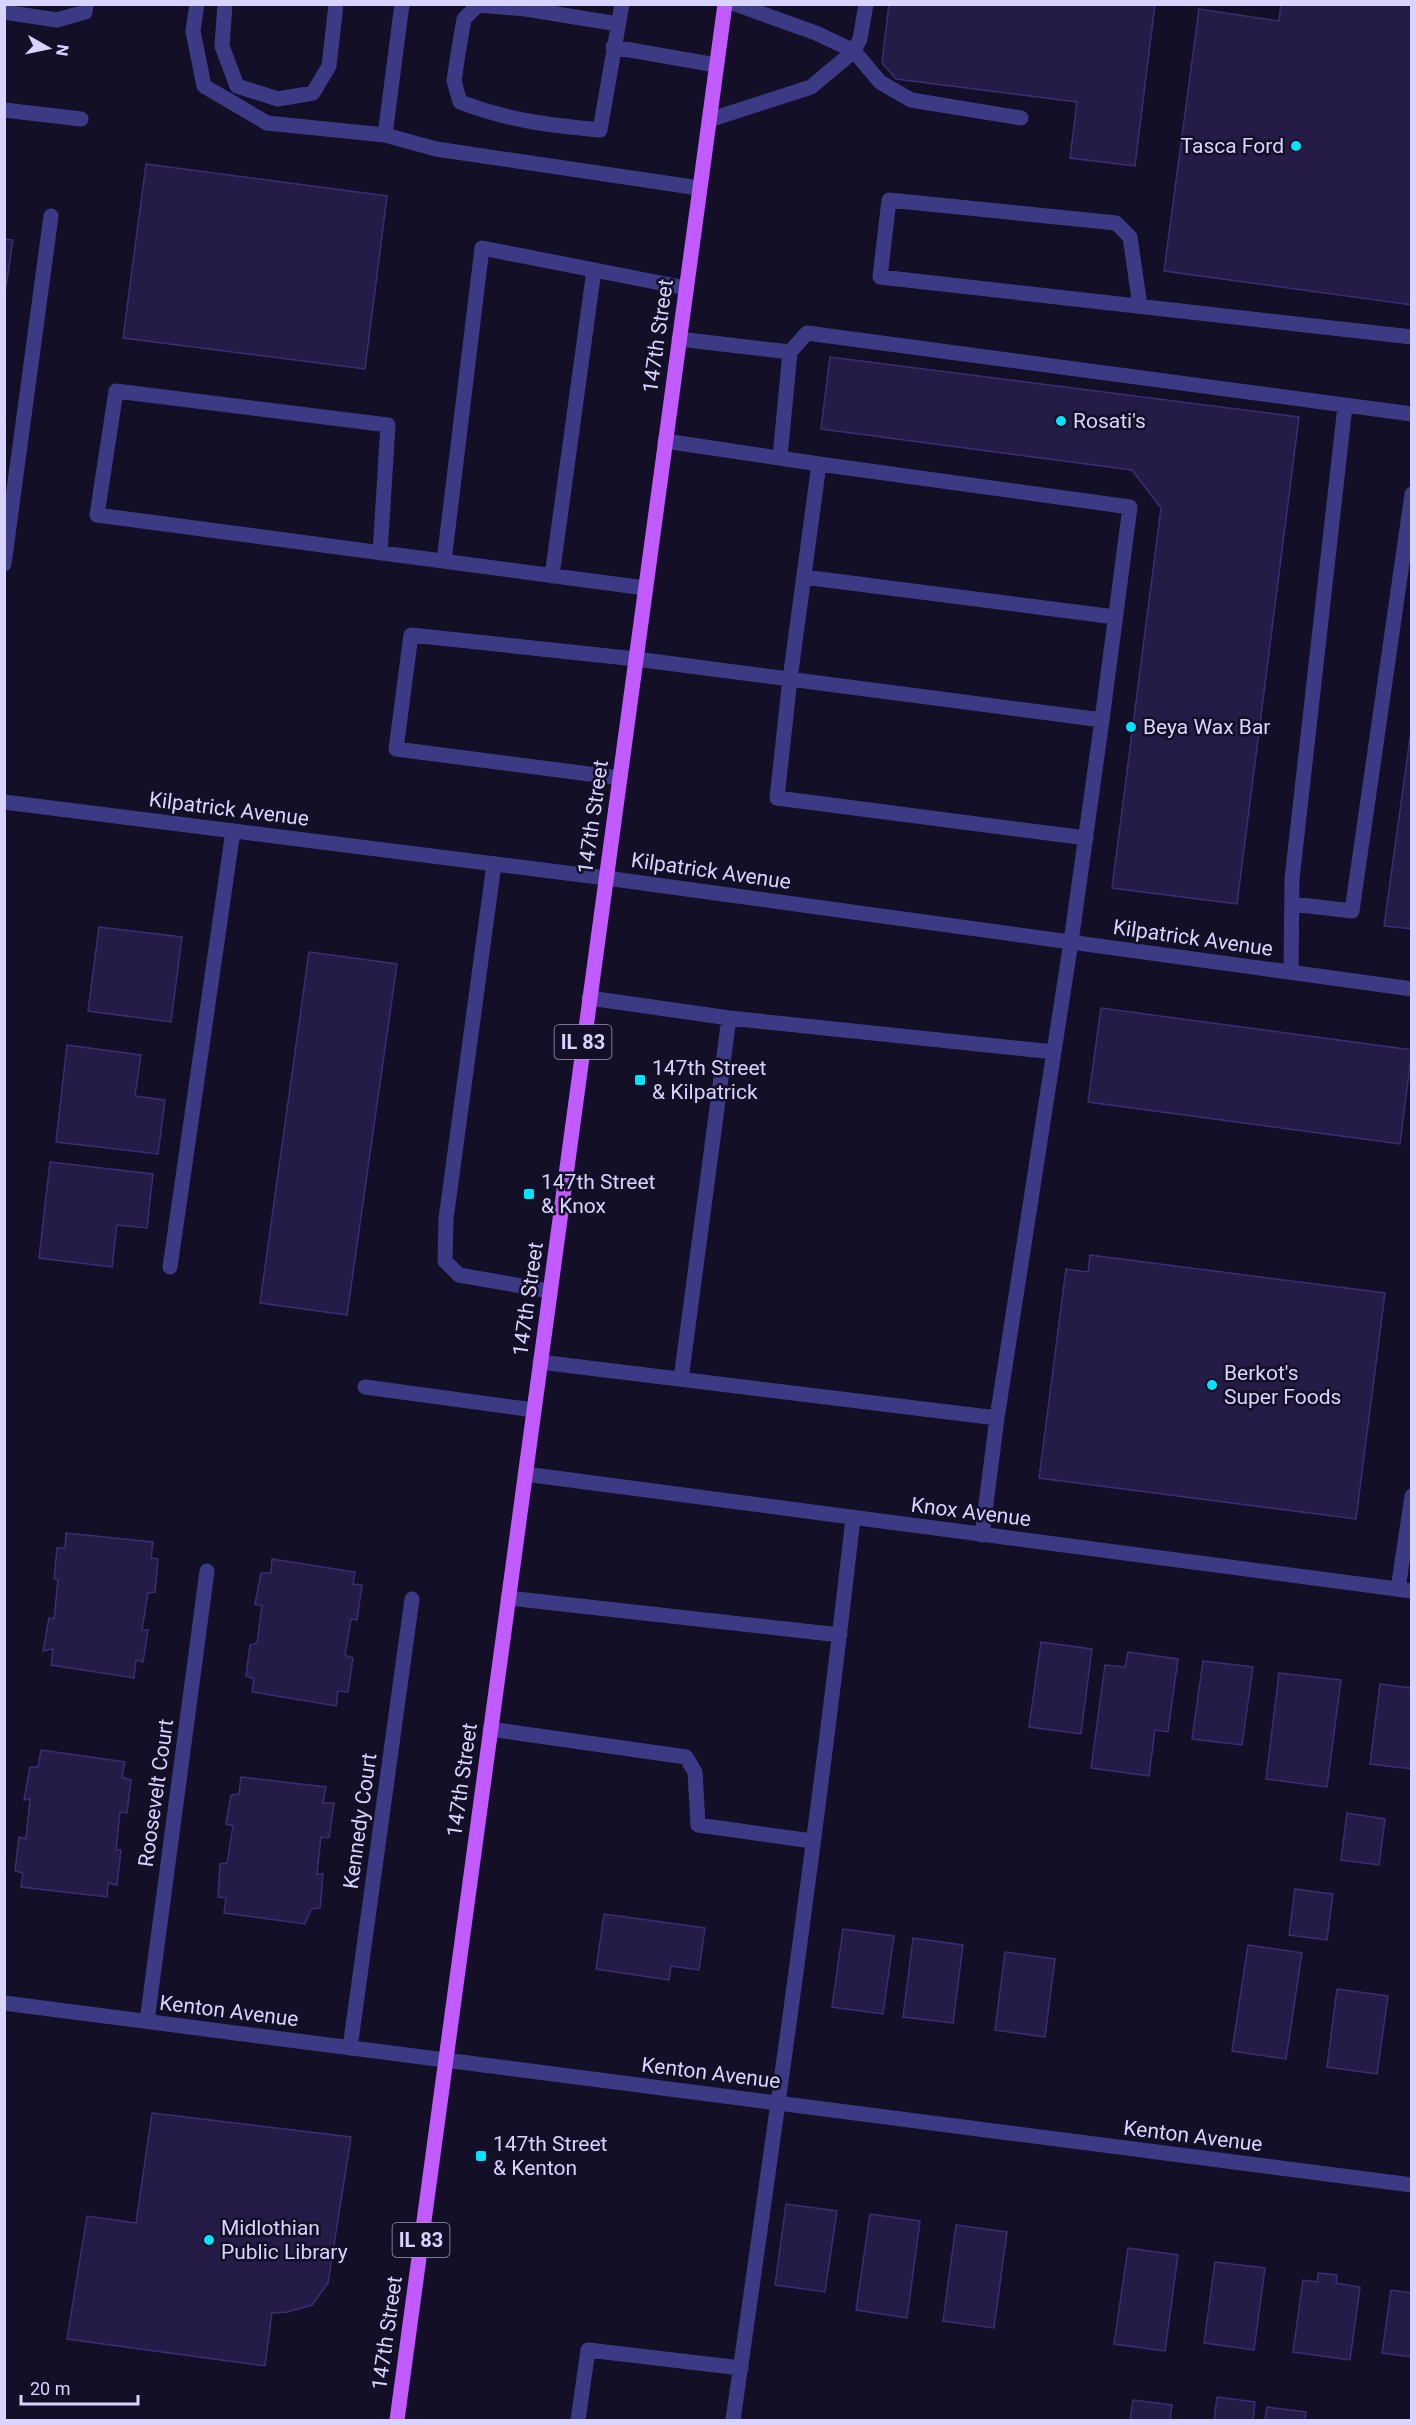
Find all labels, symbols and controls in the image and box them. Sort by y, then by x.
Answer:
north arrow [18,18,78,78]
text: N [52,43,73,57]
place label: Tasca Ford [1181,134,1284,158]
marker: Tasca Ford [1289,139,1303,153]
street label: 147th Street [638,278,678,394]
place label: Rosati's [1073,409,1146,433]
marker: Rosati's [1054,414,1068,428]
place label: Beya Wax Bar [1143,715,1270,739]
marker: Beya Wax Bar [1124,720,1138,734]
street label: 147th Street [573,759,613,875]
street label: Kilpatrick Avenue [148,787,310,831]
street label: Kilpatrick Avenue [630,848,792,894]
street label: Kilpatrick Avenue [1112,915,1274,961]
road number: IL 83 [554,1025,612,1059]
place label: 147th Street & Kilpatrick [652,1056,767,1104]
marker: 147th Street & Kilpatrick [633,1073,647,1087]
place label: 147th Street & Knox [541,1170,656,1218]
marker: 147th Street & Knox [522,1187,536,1201]
street label: 147th Street [508,1241,548,1357]
place label: Berkot's Super Foods [1224,1361,1341,1409]
marker: Berkot's Super Foods [1205,1378,1219,1392]
street label: Knox Avenue [910,1493,1032,1531]
street label: Roosevelt Court [134,1718,178,1868]
street label: 147th Street [442,1722,482,1838]
street label: Kennedy Court [339,1751,381,1891]
street label: Kenton Avenue [158,1991,300,2031]
street label: Kenton Avenue [640,2053,782,2093]
street label: Kenton Avenue [1122,2116,1264,2156]
place label: 147th Street & Kenton [493,2132,608,2180]
marker: 147th Street & Kenton [474,2149,488,2163]
place label: Midlothian Public Library [221,2216,348,2264]
road number: IL 83 [392,2223,450,2257]
marker: Midlothian Public Library [202,2233,216,2247]
street label: 147th Street [367,2275,407,2391]
scale bar [21,2368,138,2406]
text: 20 m [30,2378,70,2399]

